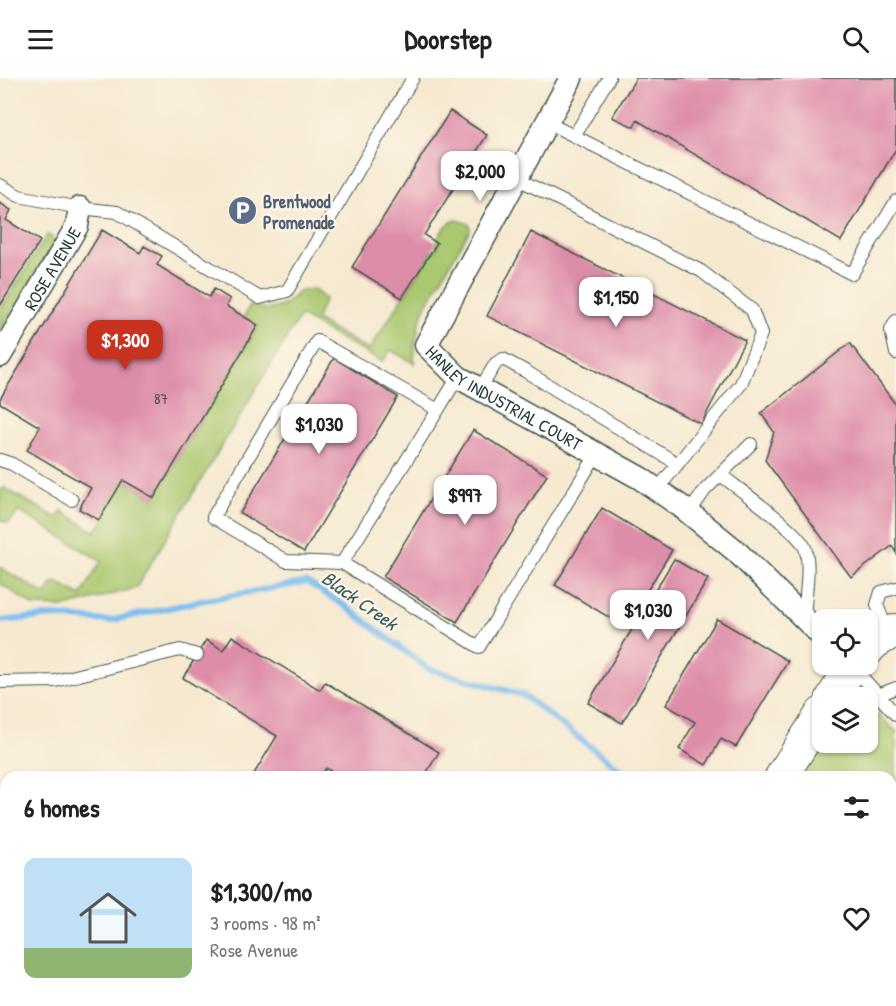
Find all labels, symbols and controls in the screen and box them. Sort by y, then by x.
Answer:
text: Doorstep [405,21,491,57]
icon: menu [24,23,57,56]
icon: search [839,23,872,56]
pin: $2,000 [431,151,529,202]
text: $2,000 [455,157,505,184]
place label: Brentwood Promenade [263,189,335,235]
parking icon: Brentwood Promenade [226,195,258,227]
street label: ROSE AVENUE [18,222,86,315]
pin: $1,150 [567,277,665,328]
text: $1,150 [593,283,639,310]
pin: $1,300 [76,320,174,371]
text: $1,300 [101,326,149,353]
street label: HANLEY INDUSTRIAL COURT [420,339,587,456]
house number: 87 [154,388,168,409]
pin: $1,030 [270,404,368,455]
text: $1,030 [295,410,343,437]
pin: $997 [429,475,501,526]
text: $997 [448,481,482,508]
water label: Black Creek [317,564,405,637]
pin: $1,030 [599,590,697,641]
text: $1,030 [624,596,672,623]
map controls [812,609,878,753]
button: locate [812,609,878,675]
button: layers [812,687,878,753]
text: 6 homes [24,790,100,825]
icon: filters [840,791,873,824]
text: $1,300/mo [210,874,312,909]
icon: home [72,882,144,954]
icon: heart [840,902,873,935]
text: 3 rooms · 98 m² [210,909,321,936]
text: Rose Avenue [210,936,298,963]

